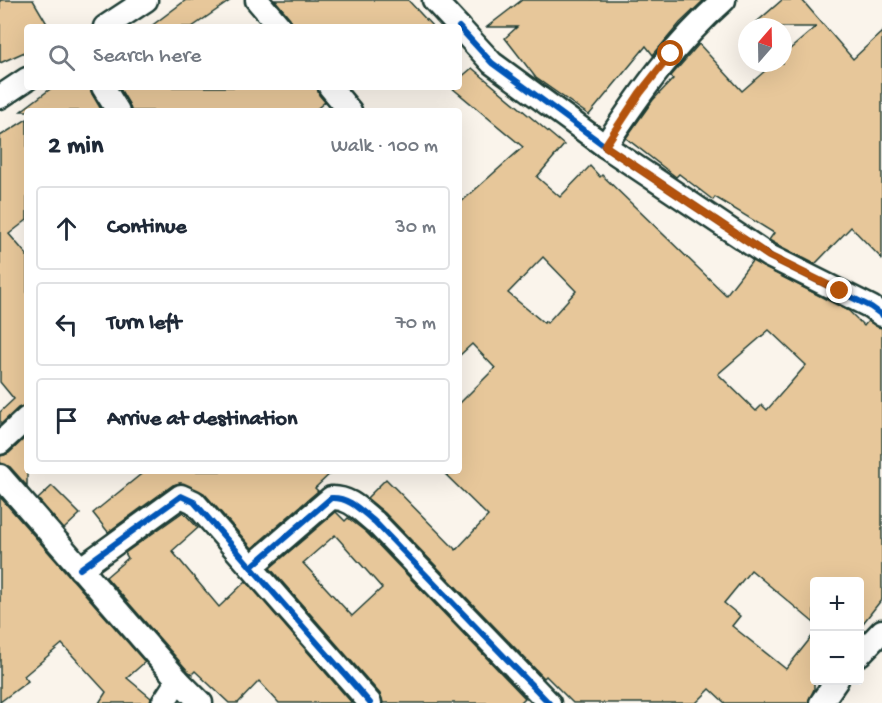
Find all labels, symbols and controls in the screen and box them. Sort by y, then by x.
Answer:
north arrow [738,18,792,72]
search box [24,24,462,90]
route start [657,40,683,66]
icon: search [45,41,78,74]
text: Search here [93,44,201,70]
text: 2 min [48,132,103,163]
text: Walk · 100 m [331,136,438,159]
icon: ahead [50,212,83,245]
text: Continue [107,215,187,241]
text: 30 m [395,217,436,240]
route end [826,277,852,303]
icon: left [50,308,83,341]
text: Turn left [107,311,181,337]
text: 70 m [395,313,436,336]
icon: arrive [50,404,83,437]
text: Arrive at destination [107,407,297,433]
map controls [810,577,864,685]
button: + [810,577,864,631]
button: − [810,631,864,685]

